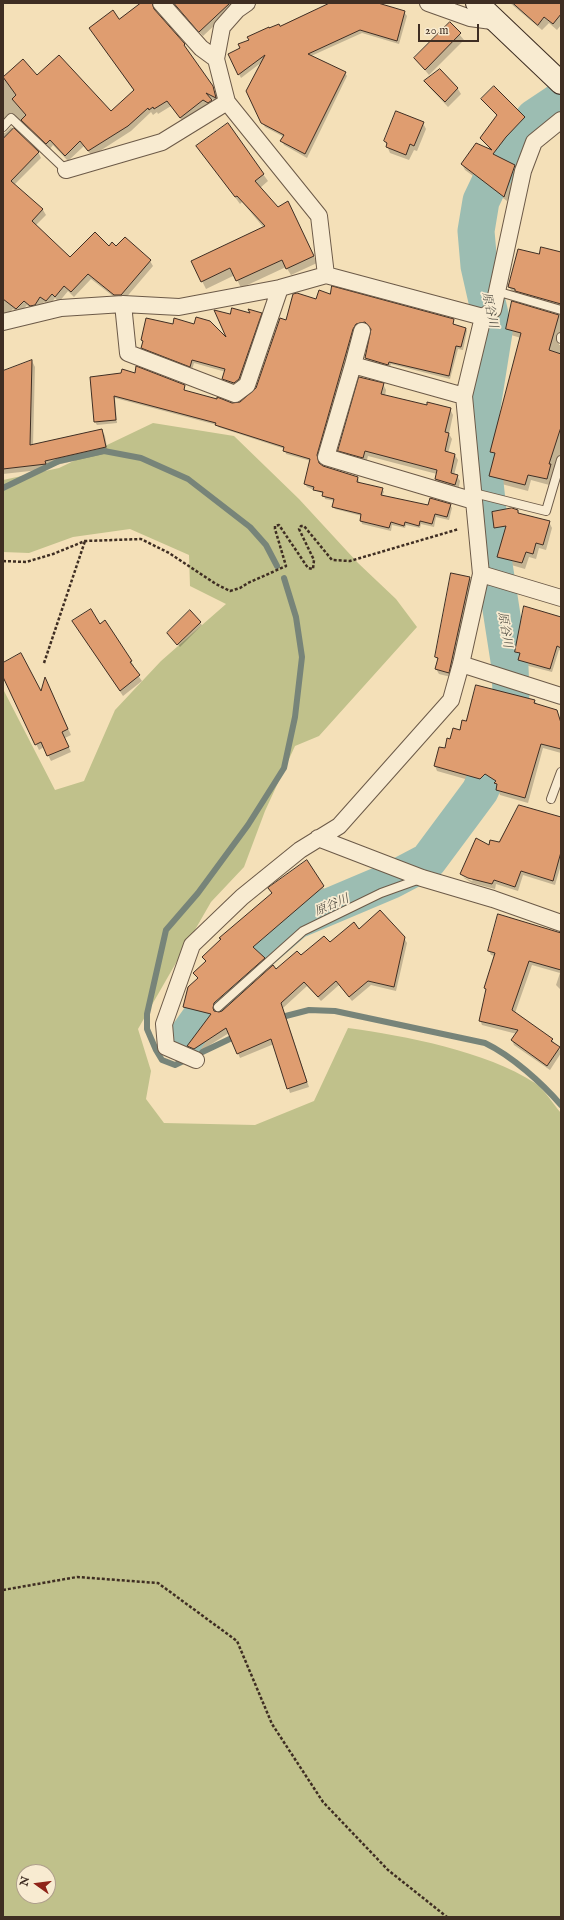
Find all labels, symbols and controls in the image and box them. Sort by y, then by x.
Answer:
scale bar [420,16,481,42]
text: 20 m [425,23,448,38]
water label: 原谷川 [478,291,500,329]
water label: 原谷川 [494,611,514,649]
water label: 原谷川 [313,892,351,920]
north arrow [16,1864,56,1904]
text: N [17,1875,33,1888]

